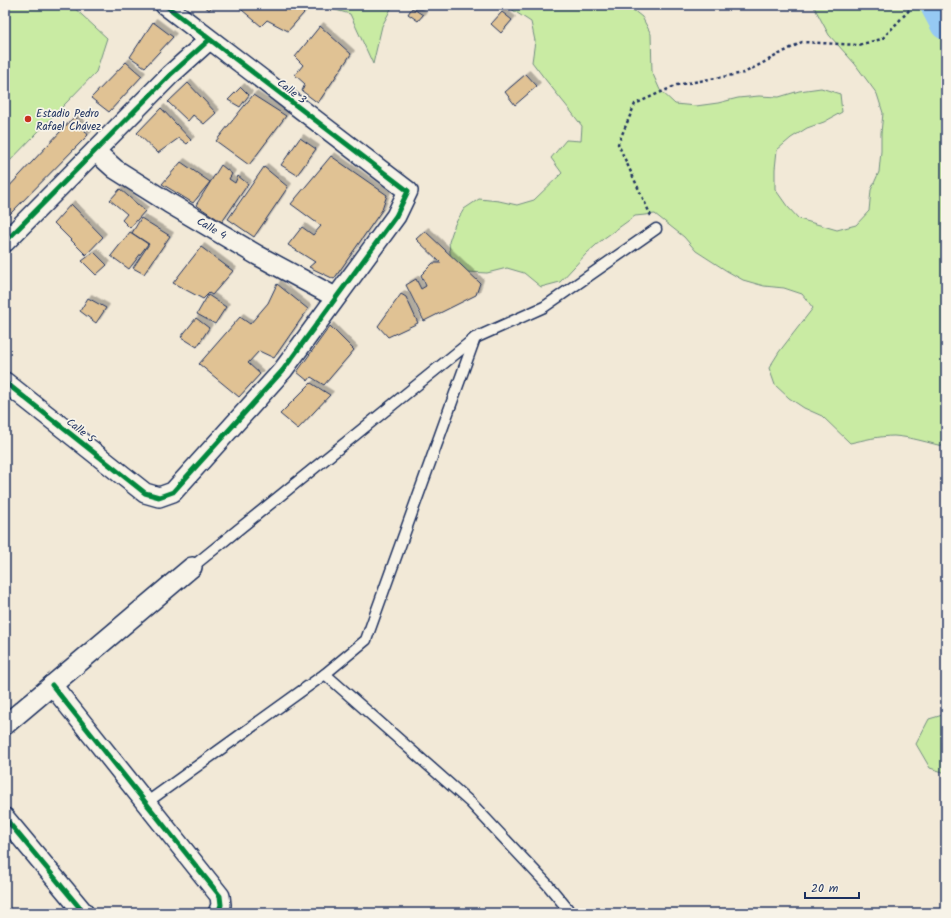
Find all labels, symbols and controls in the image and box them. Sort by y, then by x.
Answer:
street label: Calle 3 [273,75,310,109]
place label: Estadio Pedro Rafael Chávez [36,105,101,136]
marker: Estadio Pedro Rafael Chávez [23,114,33,124]
street label: Calle 4 [193,213,230,245]
street label: Calle 5 [62,414,100,449]
scale bar [805,874,859,900]
text: 20 m [811,879,839,898]

